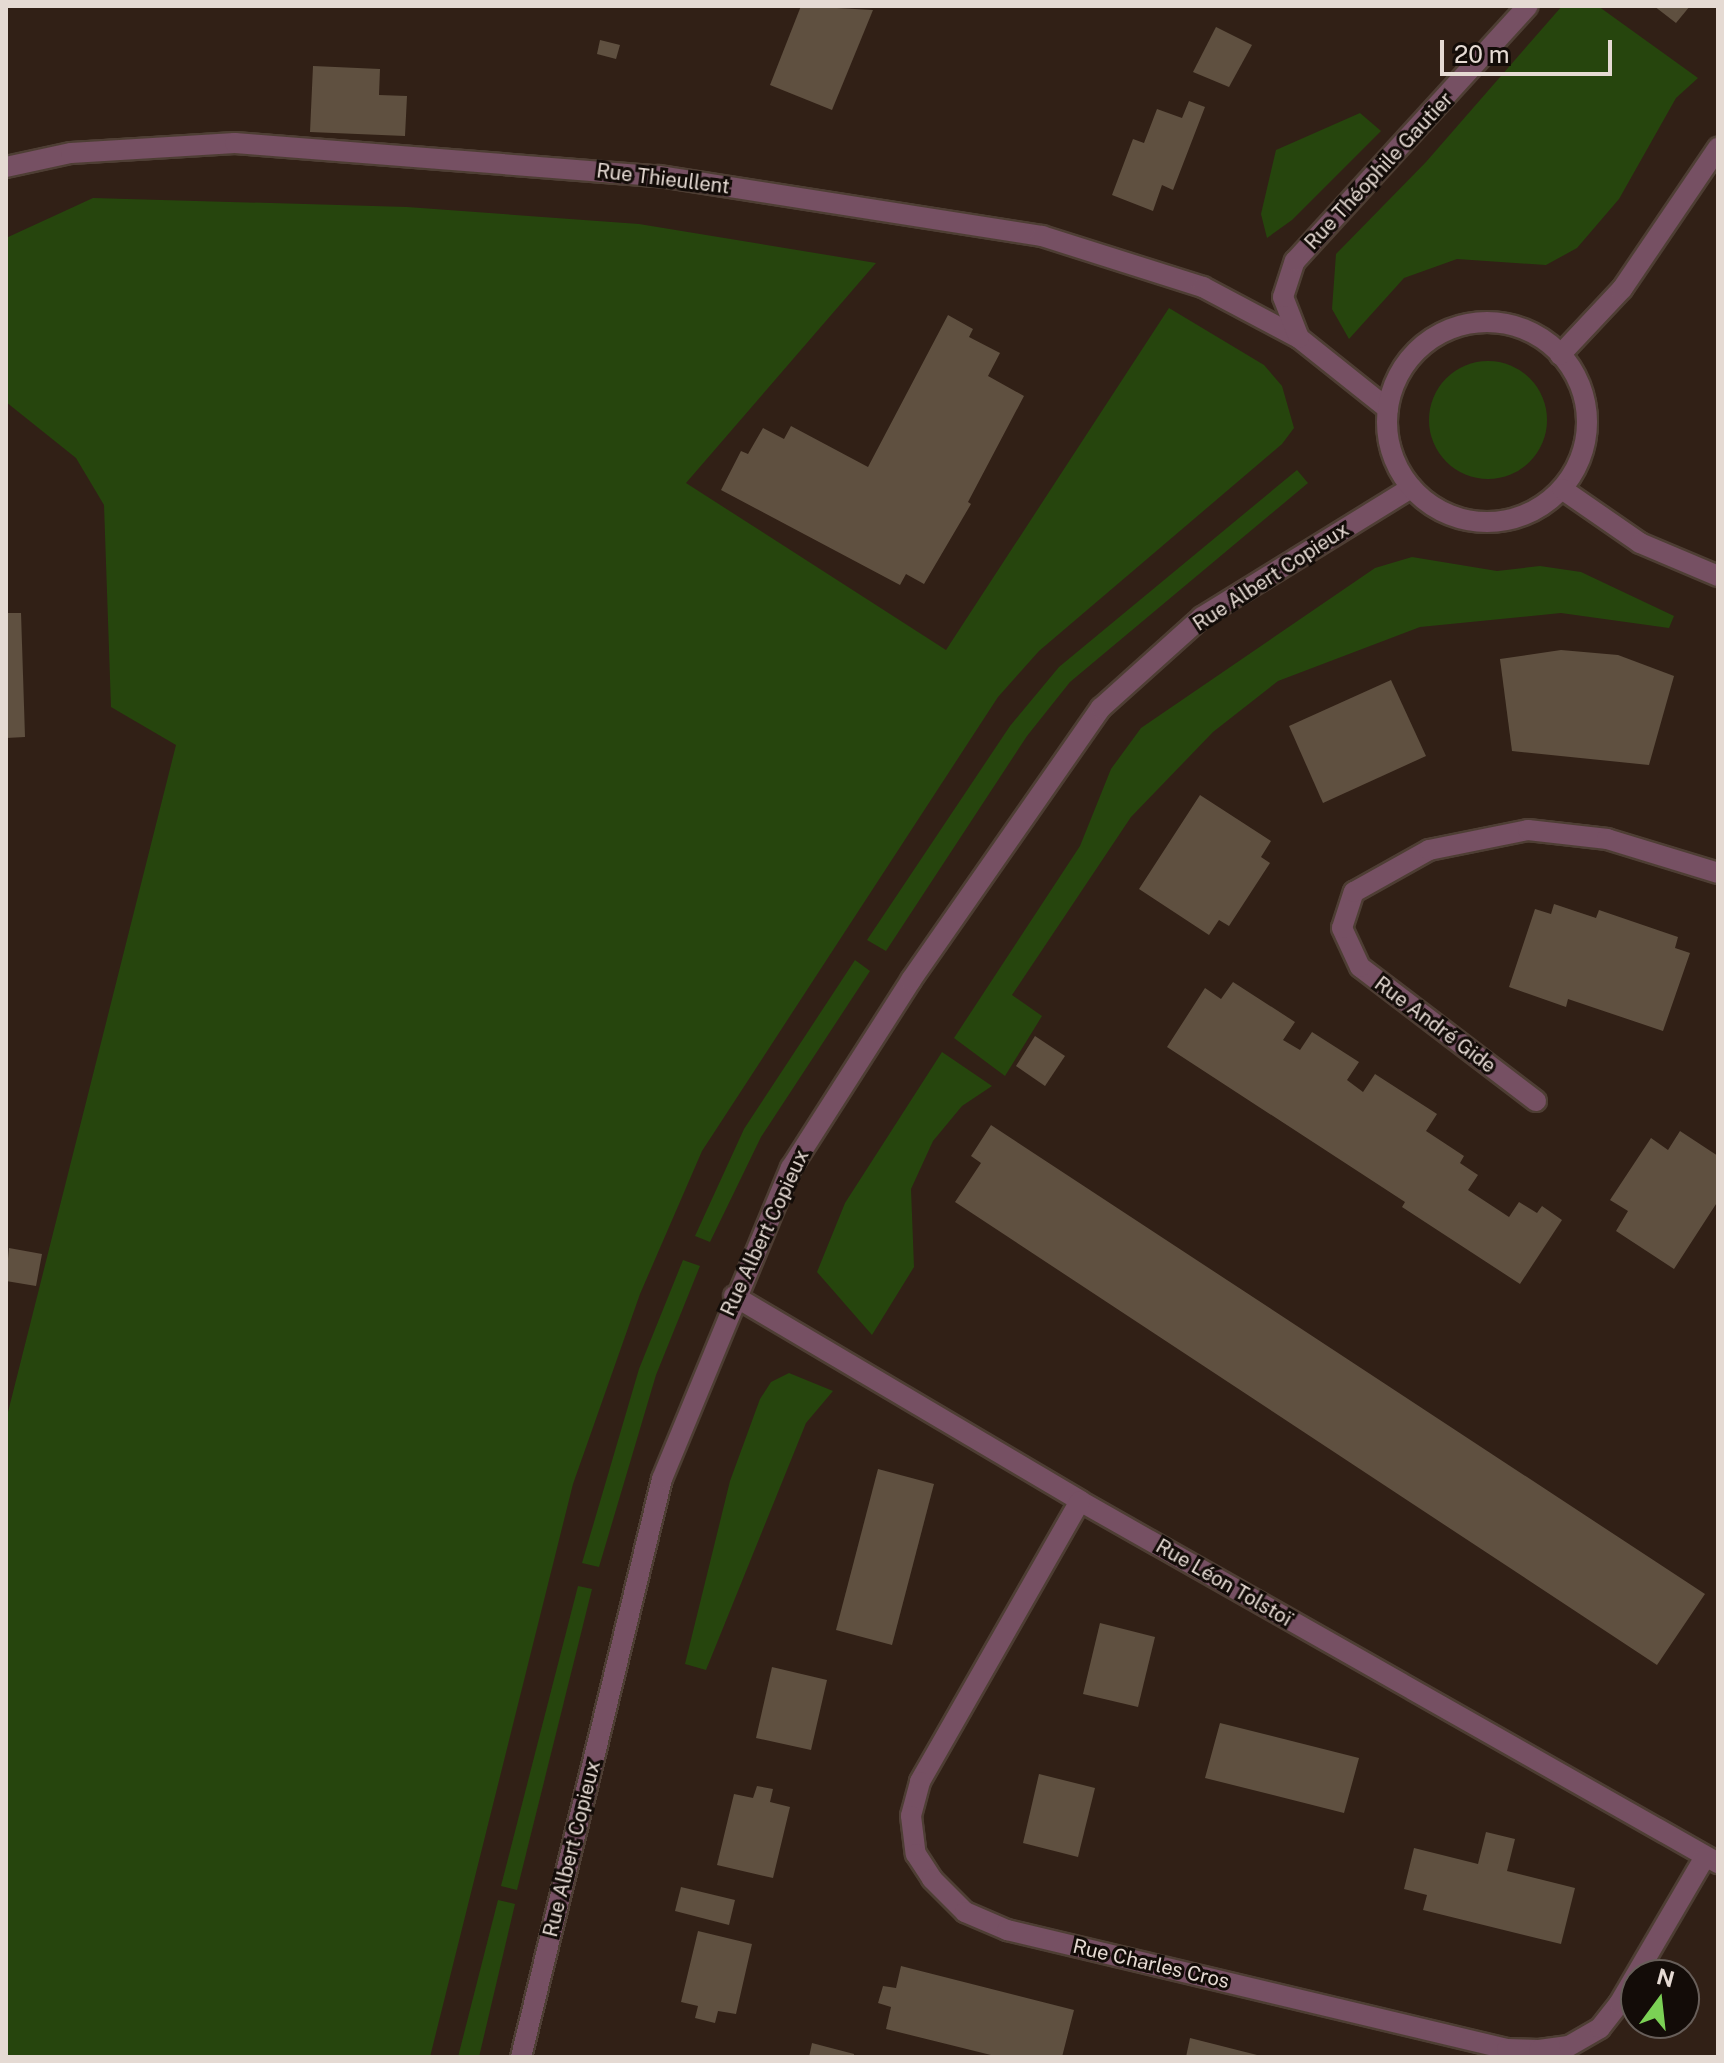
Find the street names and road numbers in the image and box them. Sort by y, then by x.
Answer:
street label: Rue Théophile Gautier [1300,87,1458,255]
street label: Rue Thieullent [595,159,731,199]
street label: Rue Albert Copieux [1189,518,1353,636]
street label: Rue André Gide [1370,972,1500,1078]
street label: Rue Albert Copieux [716,1146,814,1320]
street label: Rue Léon Tolstoï [1151,1534,1297,1632]
street label: Rue Albert Copieux [538,1758,606,1940]
street label: Rue Charles Cros [1070,1934,1232,1994]

